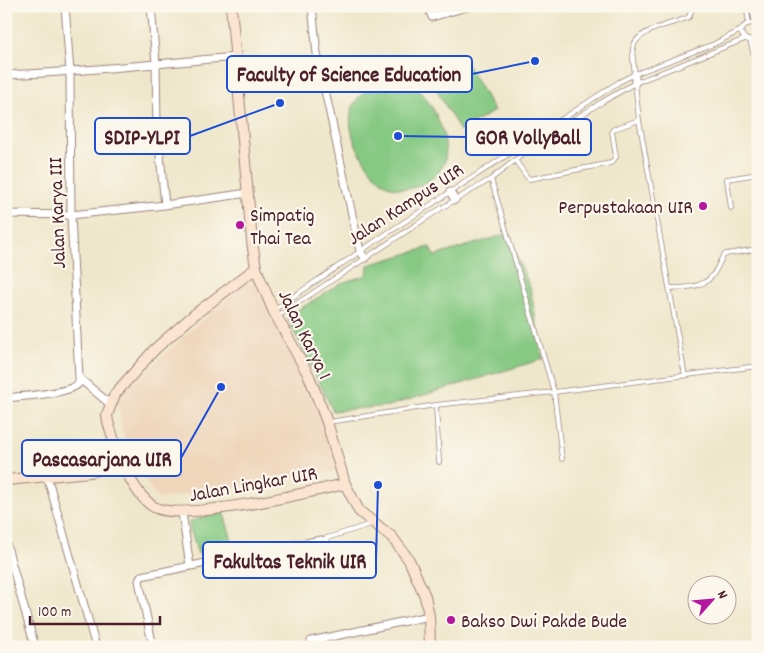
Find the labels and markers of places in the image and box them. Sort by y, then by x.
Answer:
callout: Faculty of Science Education [227,56,472,92]
callout: SDIP-YLPI [95,118,190,154]
callout: GOR VollyBall [466,119,591,155]
place label: Perpustakaan UIR [558,195,693,223]
marker: Perpustakaan UIR [697,200,709,212]
place label: Simpatig Thai Tea [250,203,315,254]
marker: Simpatig Thai Tea [234,219,246,231]
callout: Pascasarjana UIR [22,440,181,476]
callout: Fakultas Teknik UIR [203,542,376,578]
place label: Bakso Dwi Pakde Bude [461,609,627,637]
marker: Bakso Dwi Pakde Bude [445,614,457,626]

